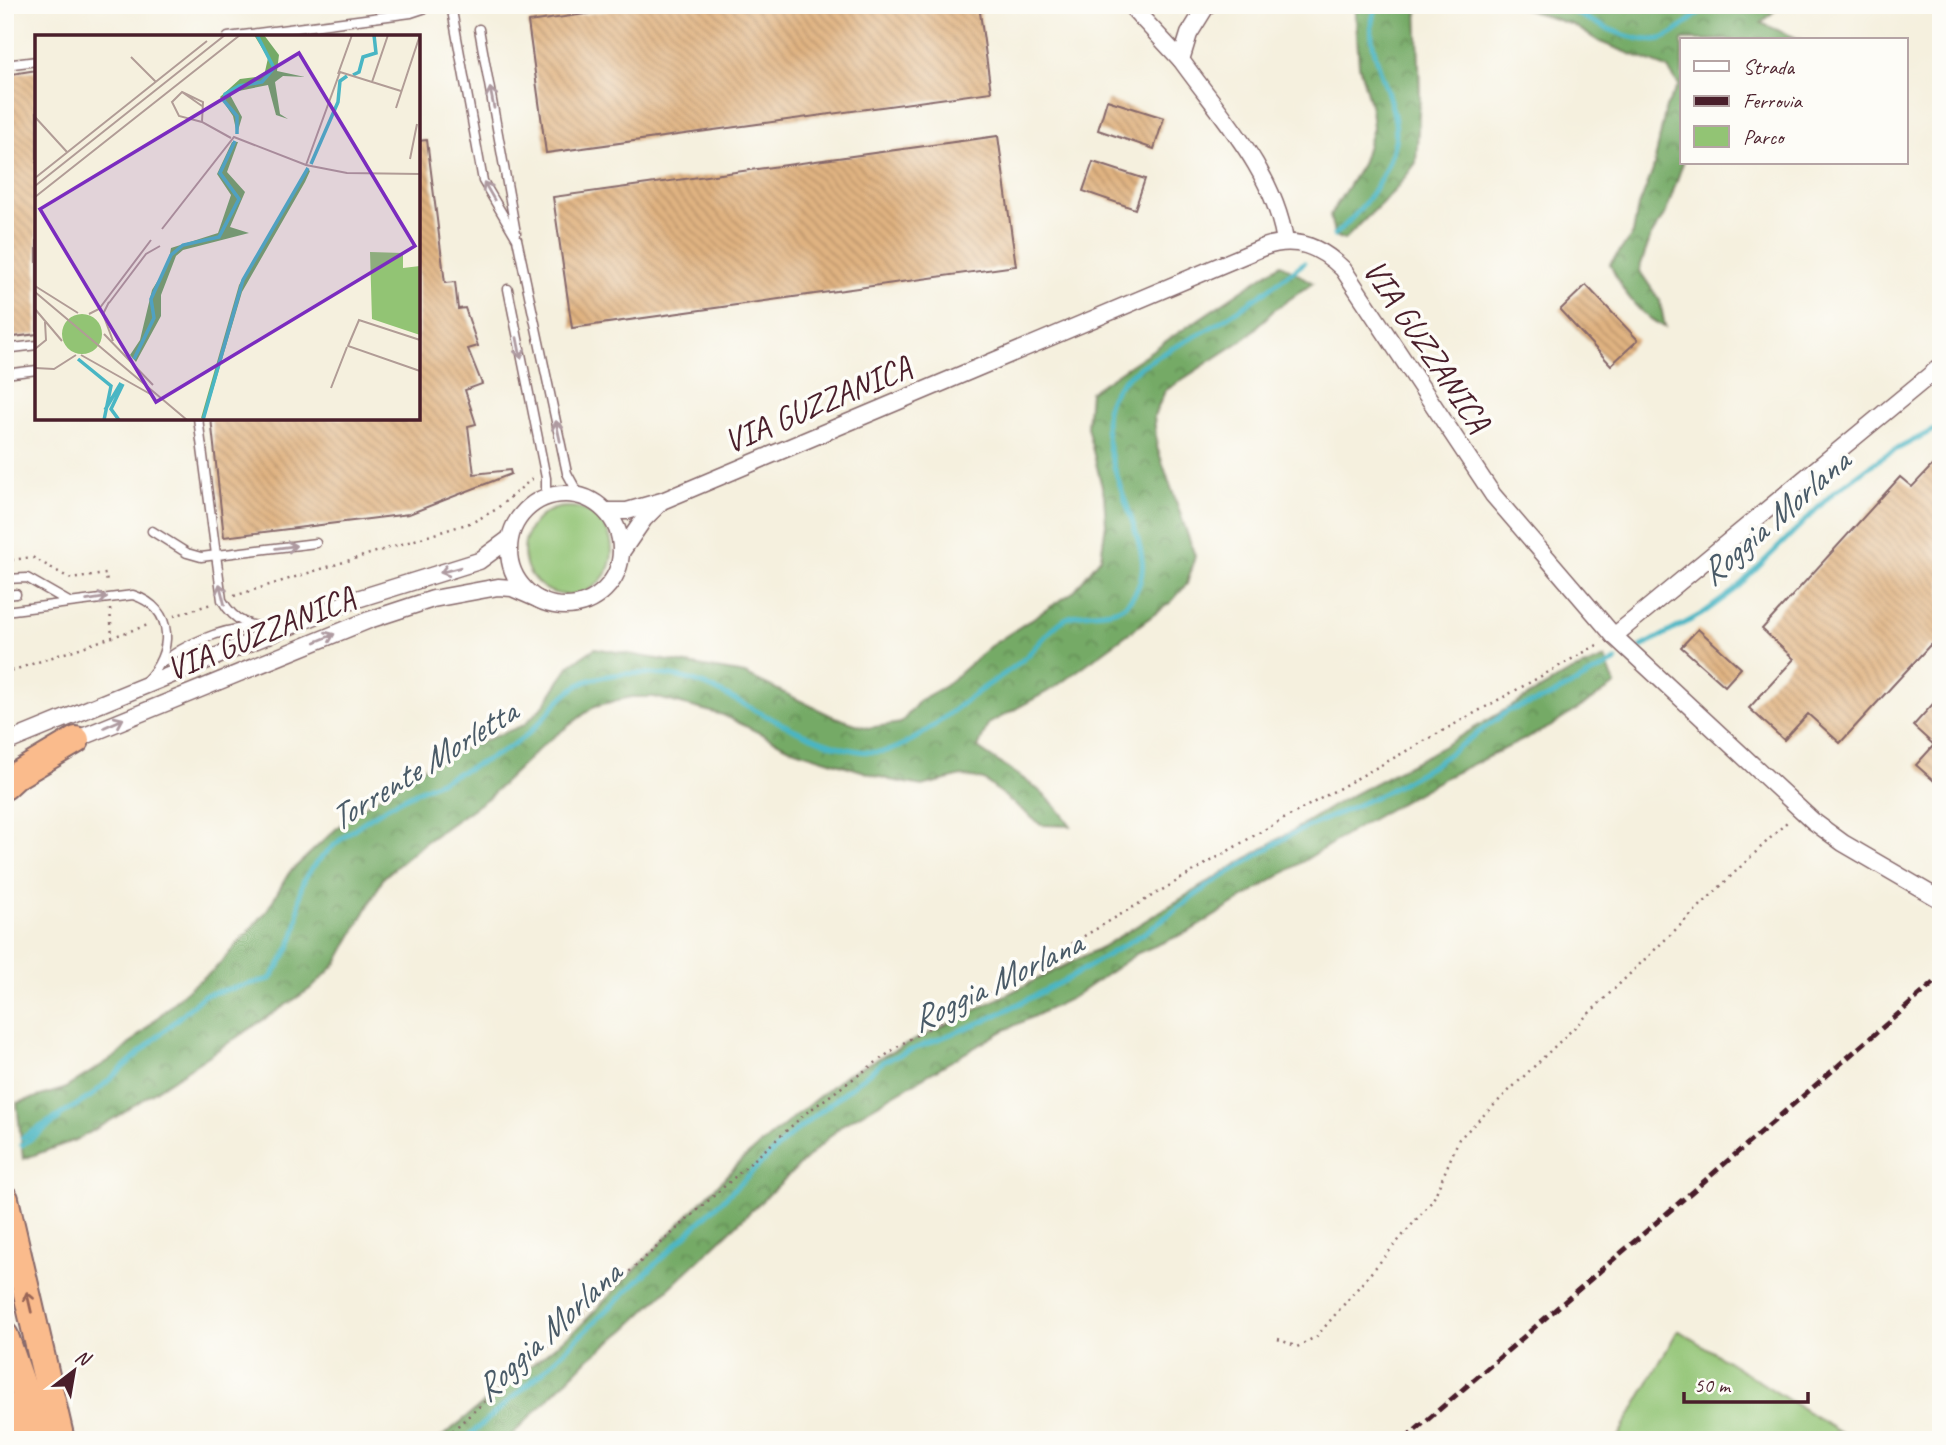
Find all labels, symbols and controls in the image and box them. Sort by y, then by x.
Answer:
inset map [35,35,420,420]
legend [1680,38,1908,164]
text: Strada [1743,54,1796,80]
one-way arrow [485,87,499,110]
text: Ferrovia [1743,88,1803,114]
text: Parco [1743,124,1786,150]
one-way arrow [482,181,496,201]
street label: VIA GUZZANICA [1354,251,1501,441]
one-way arrow [513,336,526,359]
street label: VIA GUZZANICA [717,345,919,462]
one-way arrow [550,420,564,443]
water label: Roggia Morlana [1690,437,1862,595]
one-way arrow [275,541,297,554]
one-way arrow [439,564,462,577]
street label: VIA GUZZANICA [160,576,362,690]
one-way arrow [215,583,228,605]
one-way arrow [85,592,108,605]
one-way arrow [314,630,335,643]
water label: Torrente Morletta [320,688,528,841]
one-way arrow [103,716,124,729]
water label: Roggia Morlana [903,919,1093,1042]
water label: Roggia Morlana [464,1249,633,1411]
one-way arrow [22,1291,35,1314]
north arrow [38,1336,108,1406]
text: N [71,1344,96,1372]
scale bar [1684,1361,1808,1405]
text: 50 m [1694,1372,1732,1398]

